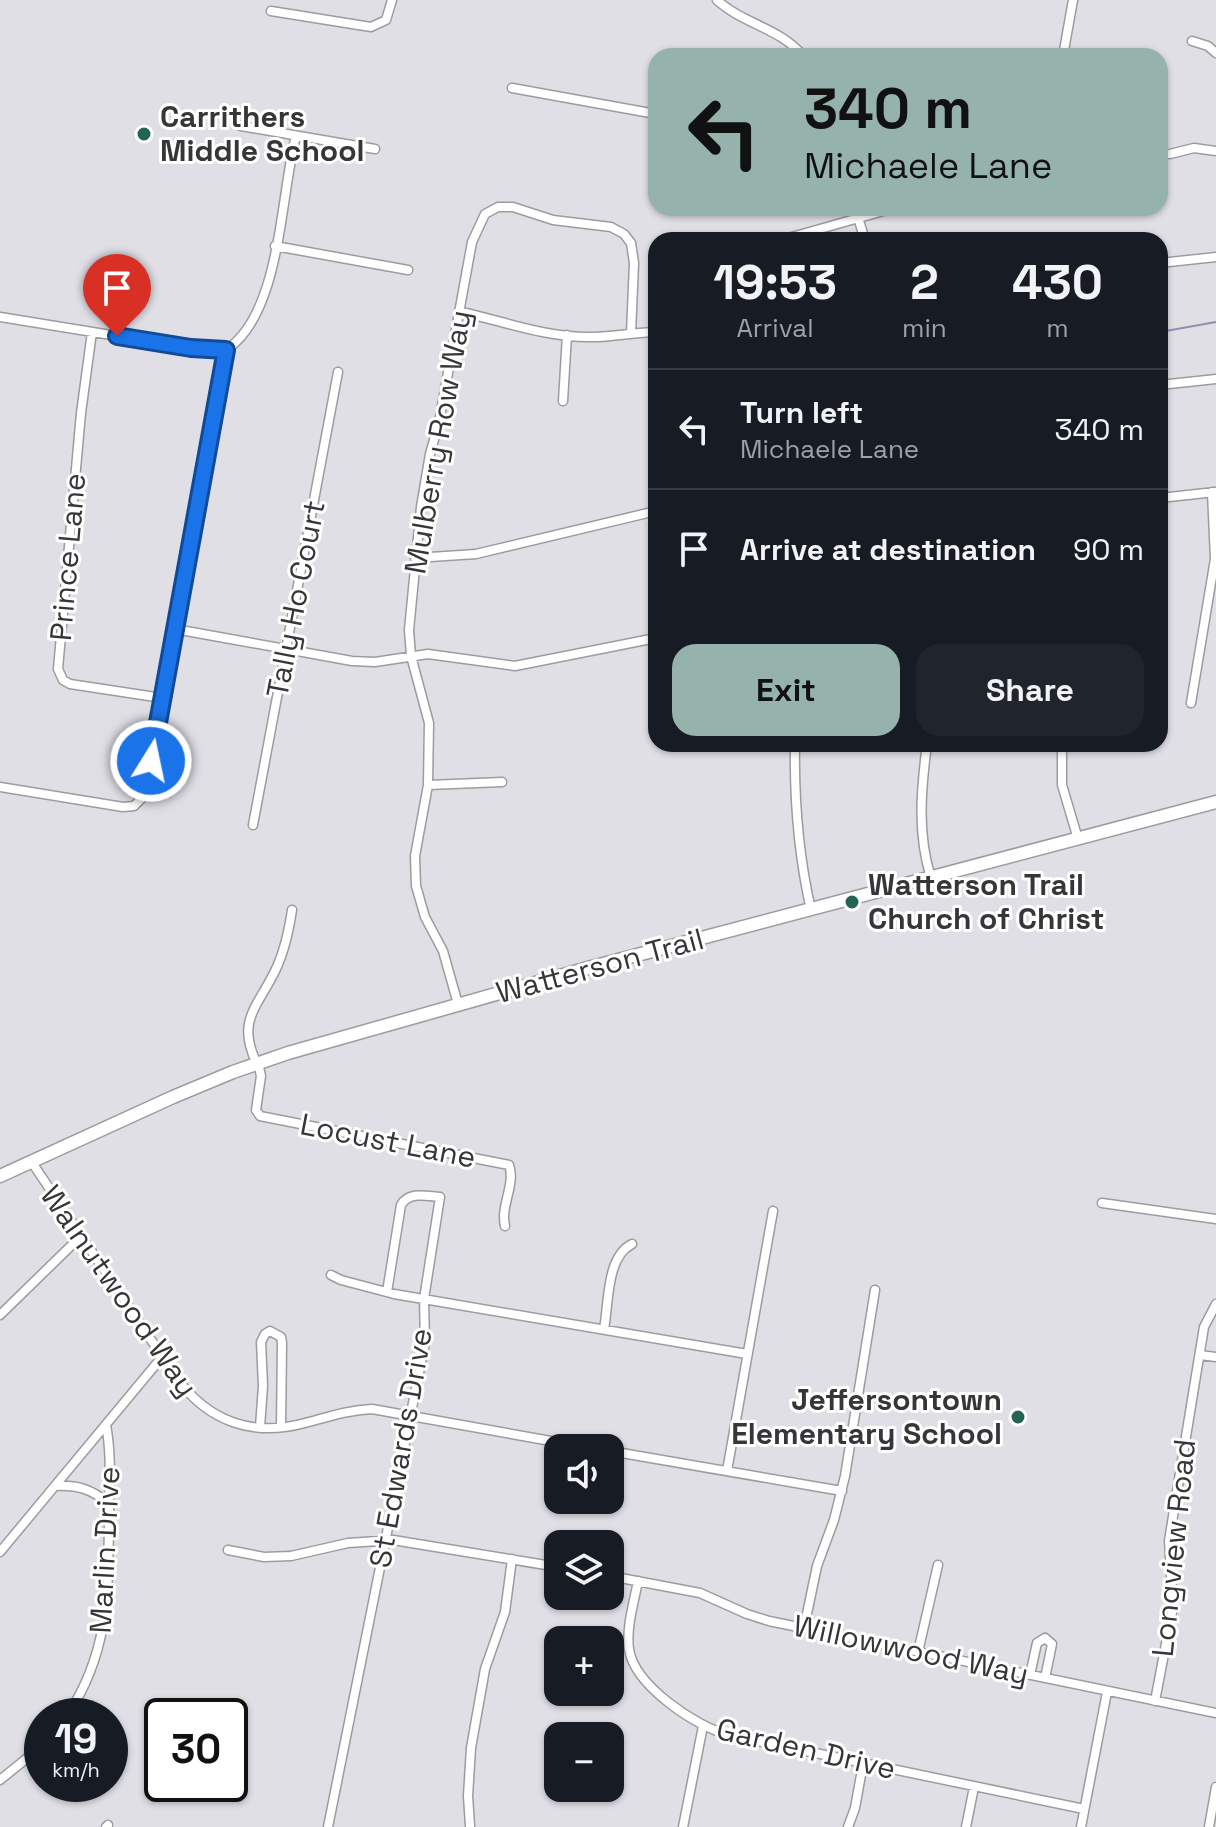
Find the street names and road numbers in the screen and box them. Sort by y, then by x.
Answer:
street label: Mulberry Row Way [395,307,480,577]
street label: Prince Lane [41,471,94,642]
street label: Tally Ho Court [257,497,334,701]
street label: Watterson Trail [492,919,708,1012]
street label: Locust Lane [297,1104,479,1177]
street label: Walnutwood Way [32,1177,207,1404]
street label: St Edwards Drive [360,1325,441,1571]
street label: Longview Road [1143,1437,1204,1659]
street label: Marlin Drive [81,1465,128,1634]
street label: Willowwood Way [790,1606,1032,1693]
street label: Garden Drive [713,1709,900,1788]

